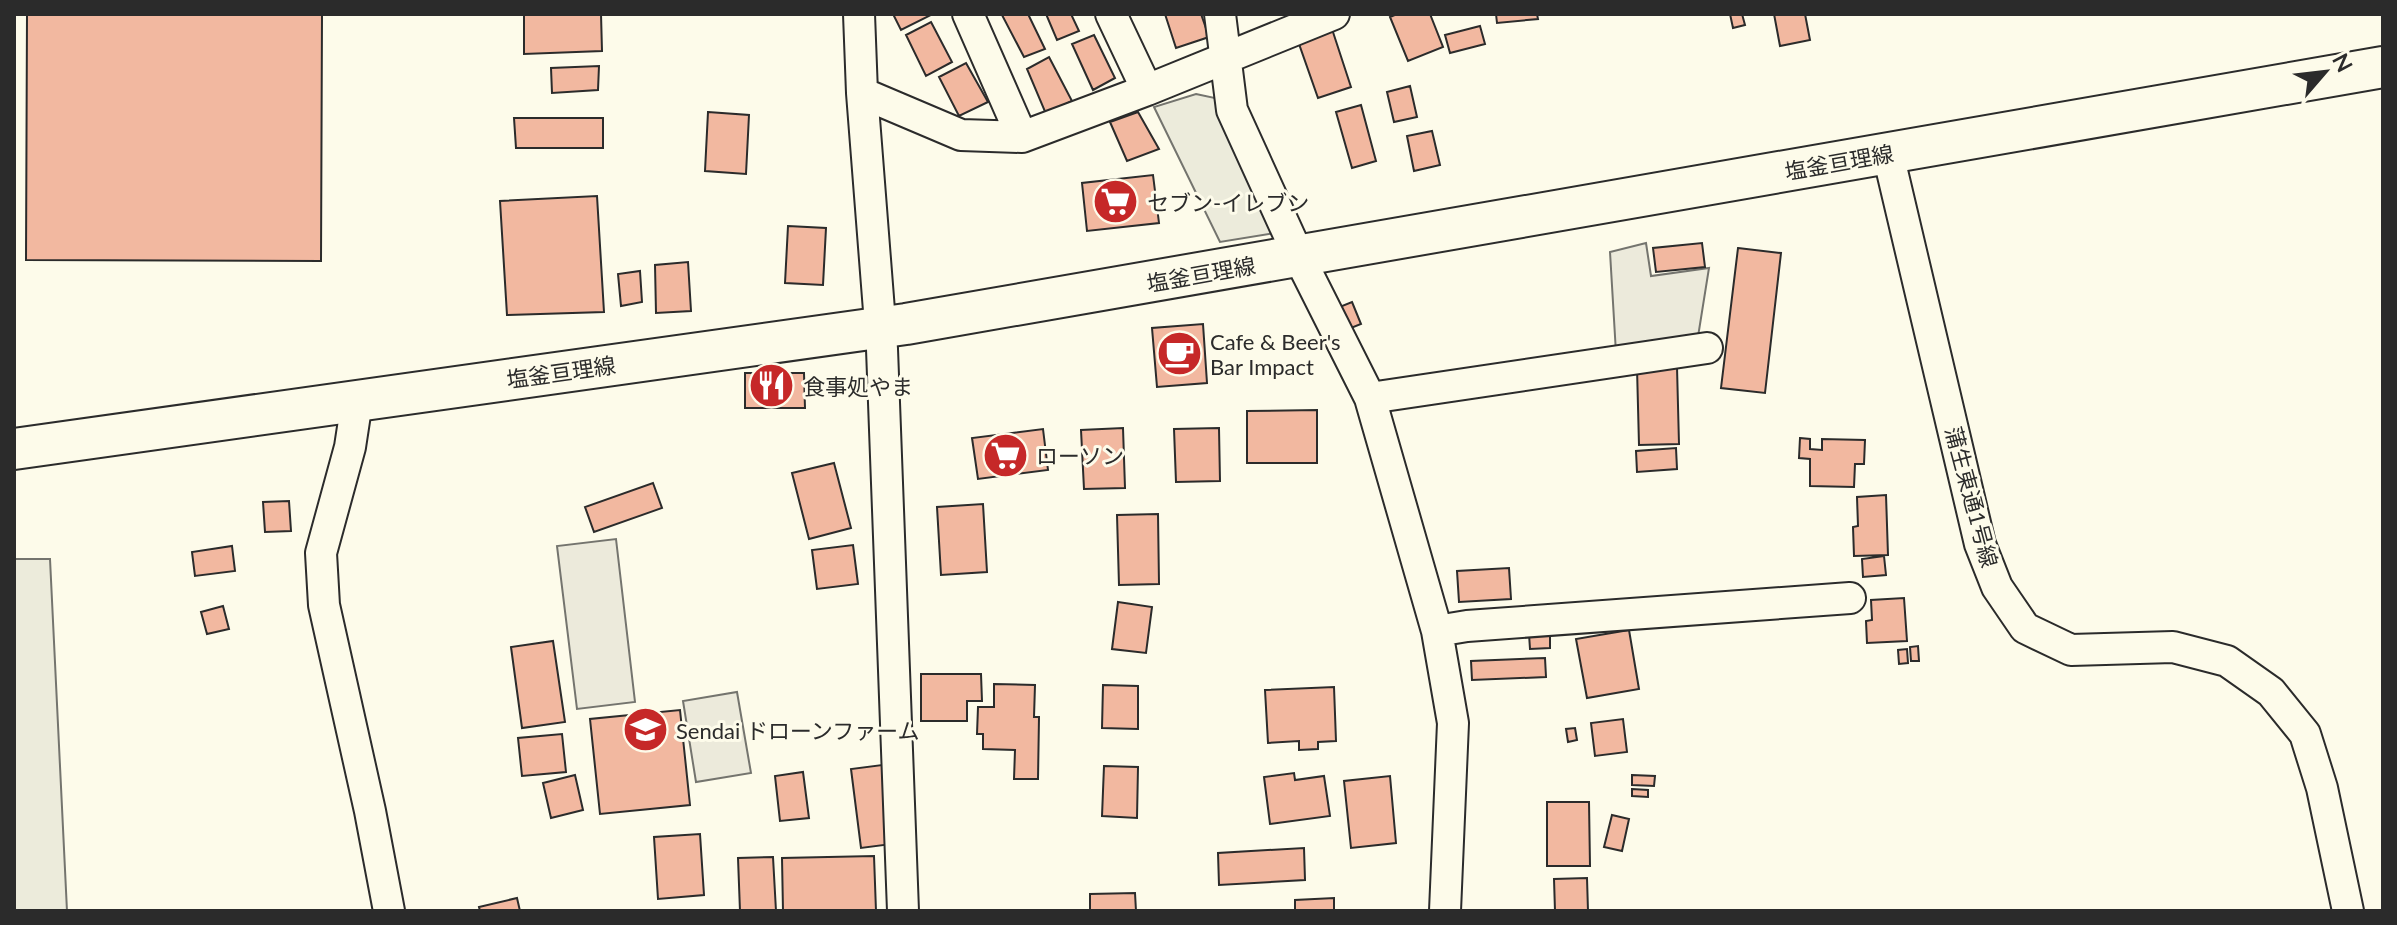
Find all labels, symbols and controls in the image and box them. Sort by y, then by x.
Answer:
north arrow [2285,32,2365,112]
text: N [2327,49,2359,76]
street label: 塩釜亘理線 [1782,139,1896,185]
supermarket icon: セブン-イレブン [1092,178,1140,226]
place label: セブン-イレブン [1147,189,1309,216]
street label: 塩釜亘理線 [1144,251,1258,297]
place label: Cafe & Beer's Bar Impact [1210,328,1340,380]
cafe icon: Cafe & Beer's Bar Impact [1155,330,1203,378]
street label: 塩釜亘理線 [505,351,617,393]
restaurant icon: 食事処やま [748,362,796,410]
place label: 食事処やま [803,373,913,400]
street label: 蒲生東通1号線 [1940,424,2004,570]
supermarket icon: ローソン [981,431,1029,479]
place label: ローソン [1036,442,1124,469]
school or university icon: Sendai ドローンファーム [621,706,669,754]
place label: Sendai ドローンファーム [676,717,920,744]

